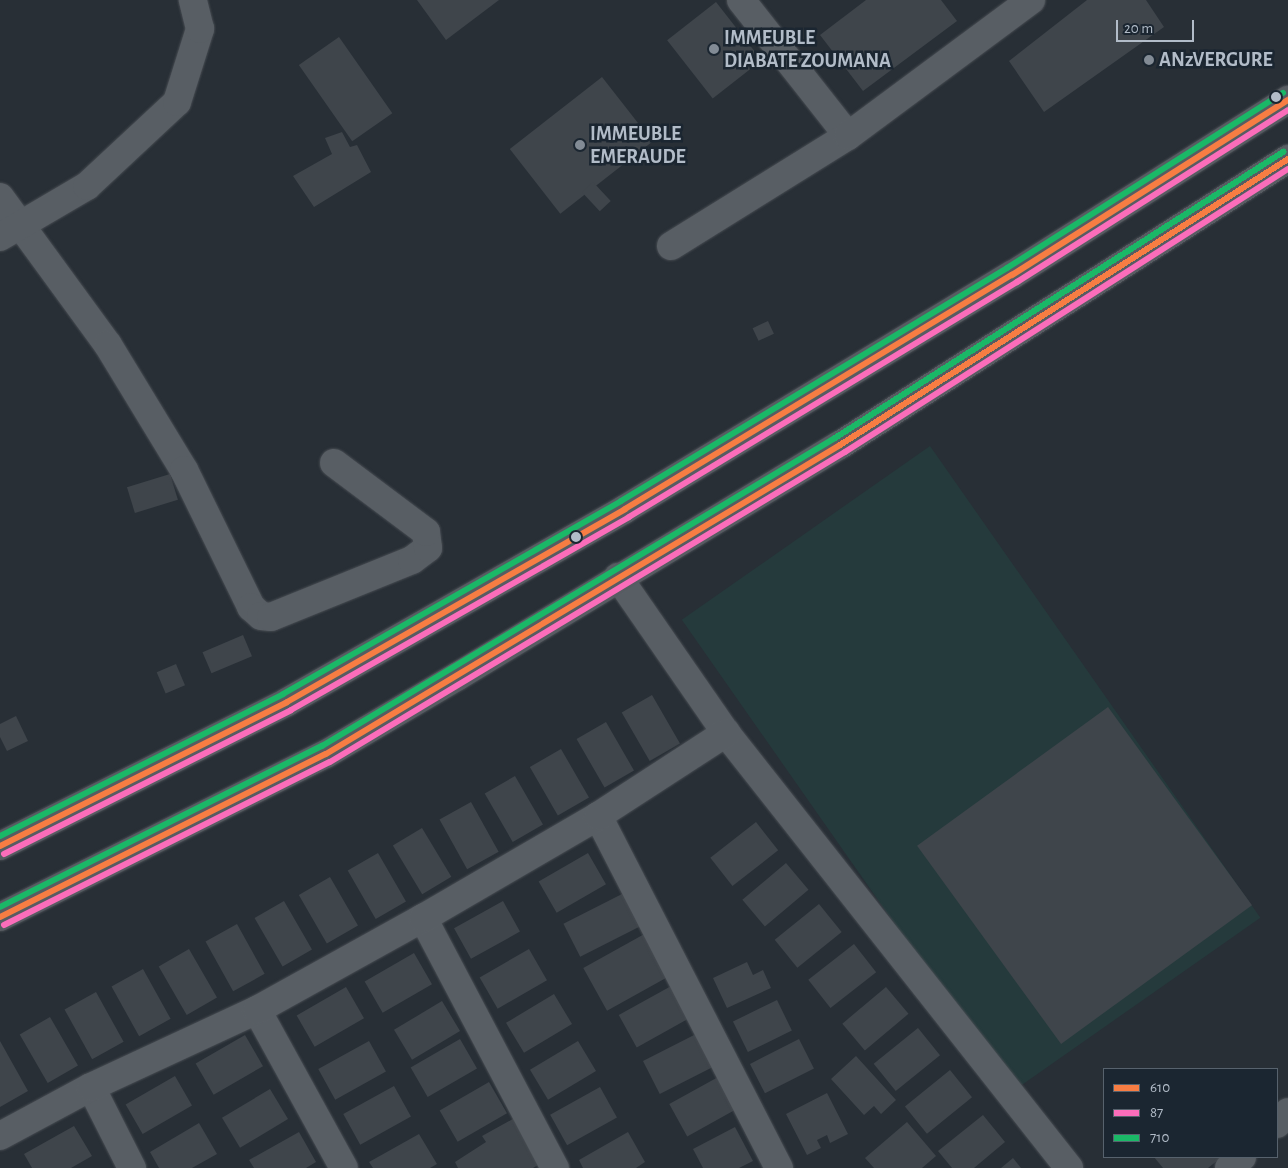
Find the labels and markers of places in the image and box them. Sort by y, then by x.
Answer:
place label: IMMEUBLE DIABATE ZOUMANA [724,26,891,73]
marker: IMMEUBLE DIABATE ZOUMANA [708,43,720,55]
place label: ANzVERGURE [1159,48,1273,72]
marker: ANzVERGURE [1143,54,1155,66]
unlabelled marker [1271,92,1281,102]
place label: IMMEUBLE EMERAUDE [590,122,686,169]
marker: IMMEUBLE EMERAUDE [574,139,586,151]
unlabelled marker [571,532,581,542]

